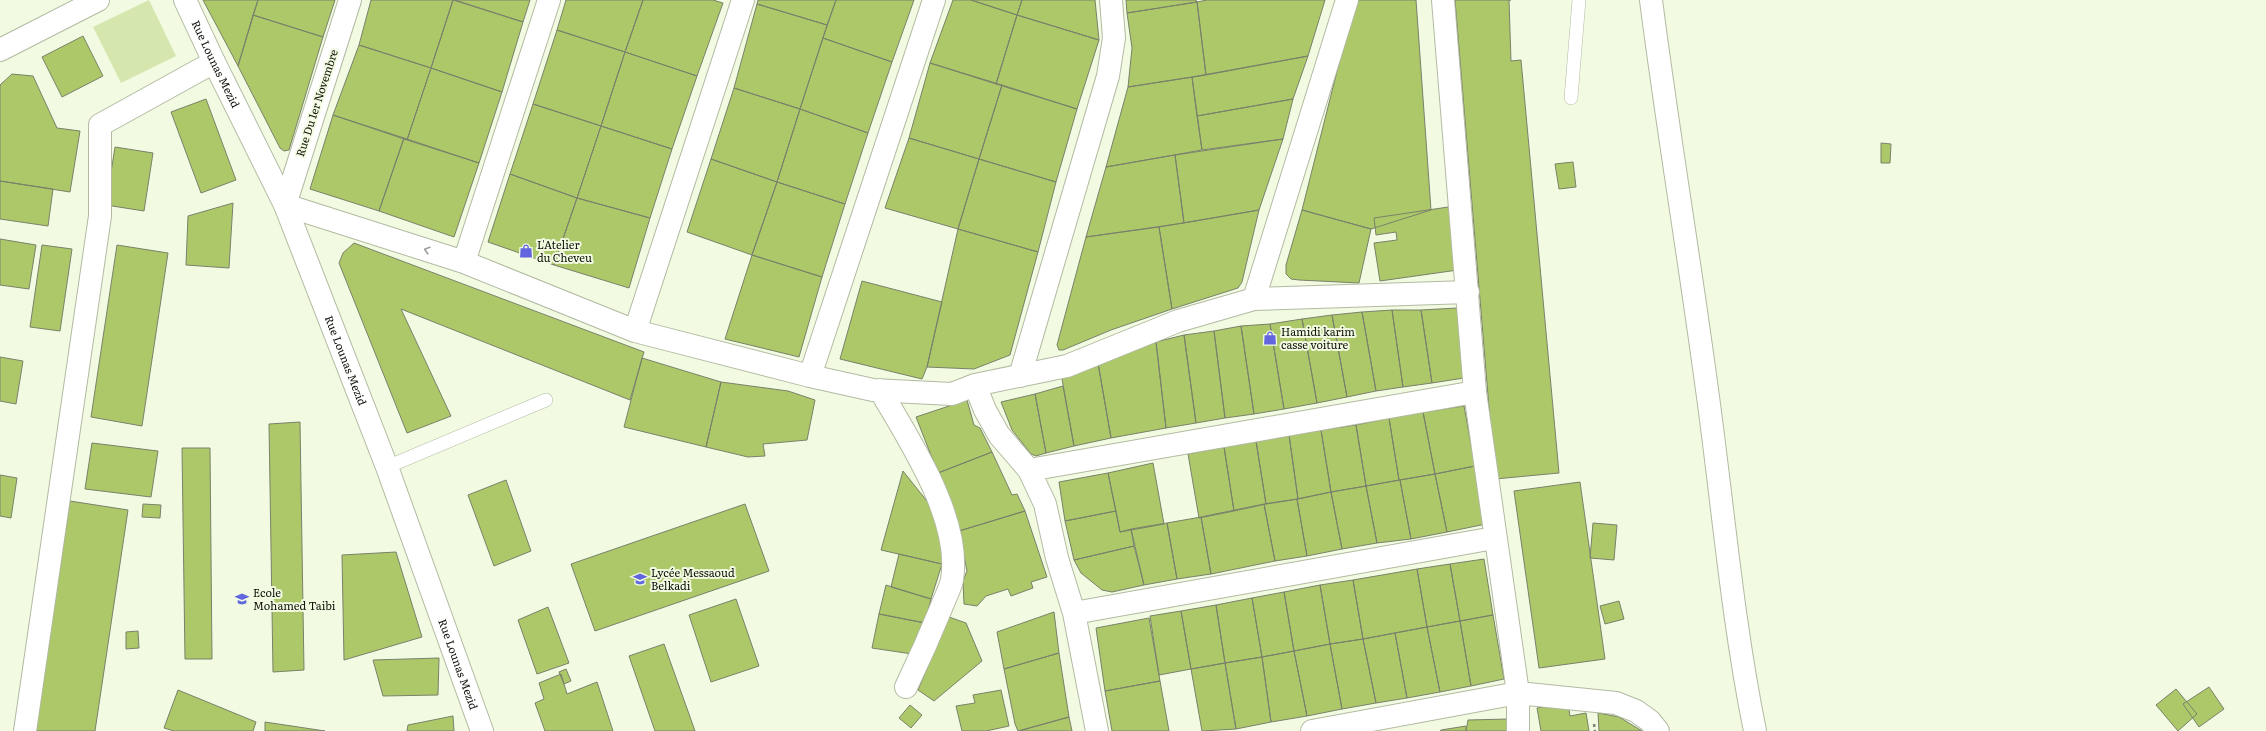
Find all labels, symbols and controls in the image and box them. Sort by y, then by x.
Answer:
street label: Rue Lounas Mezid [189,17,245,110]
street label: Rue Du 1er Novembre [291,47,341,158]
place label: L'Atelier du Cheveu [537,236,592,265]
shop icon: L'Atelier du Cheveu [518,243,534,259]
one-way arrow [424,246,431,255]
street label: Rue Lounas Mezid [322,313,371,408]
place label: Hamidi karim casse voiture [1281,323,1355,352]
shop icon: Hamidi karim casse voiture [1262,330,1278,346]
place label: Lycée Messaoud Belkadi [651,564,735,593]
school or university icon: Lycée Messaoud Belkadi [632,571,648,587]
place label: Ecole Mohamed Taibi [253,584,336,613]
school or university icon: Ecole Mohamed Taibi [234,591,250,607]
street label: Rue Lounas Mezid [435,616,483,712]

